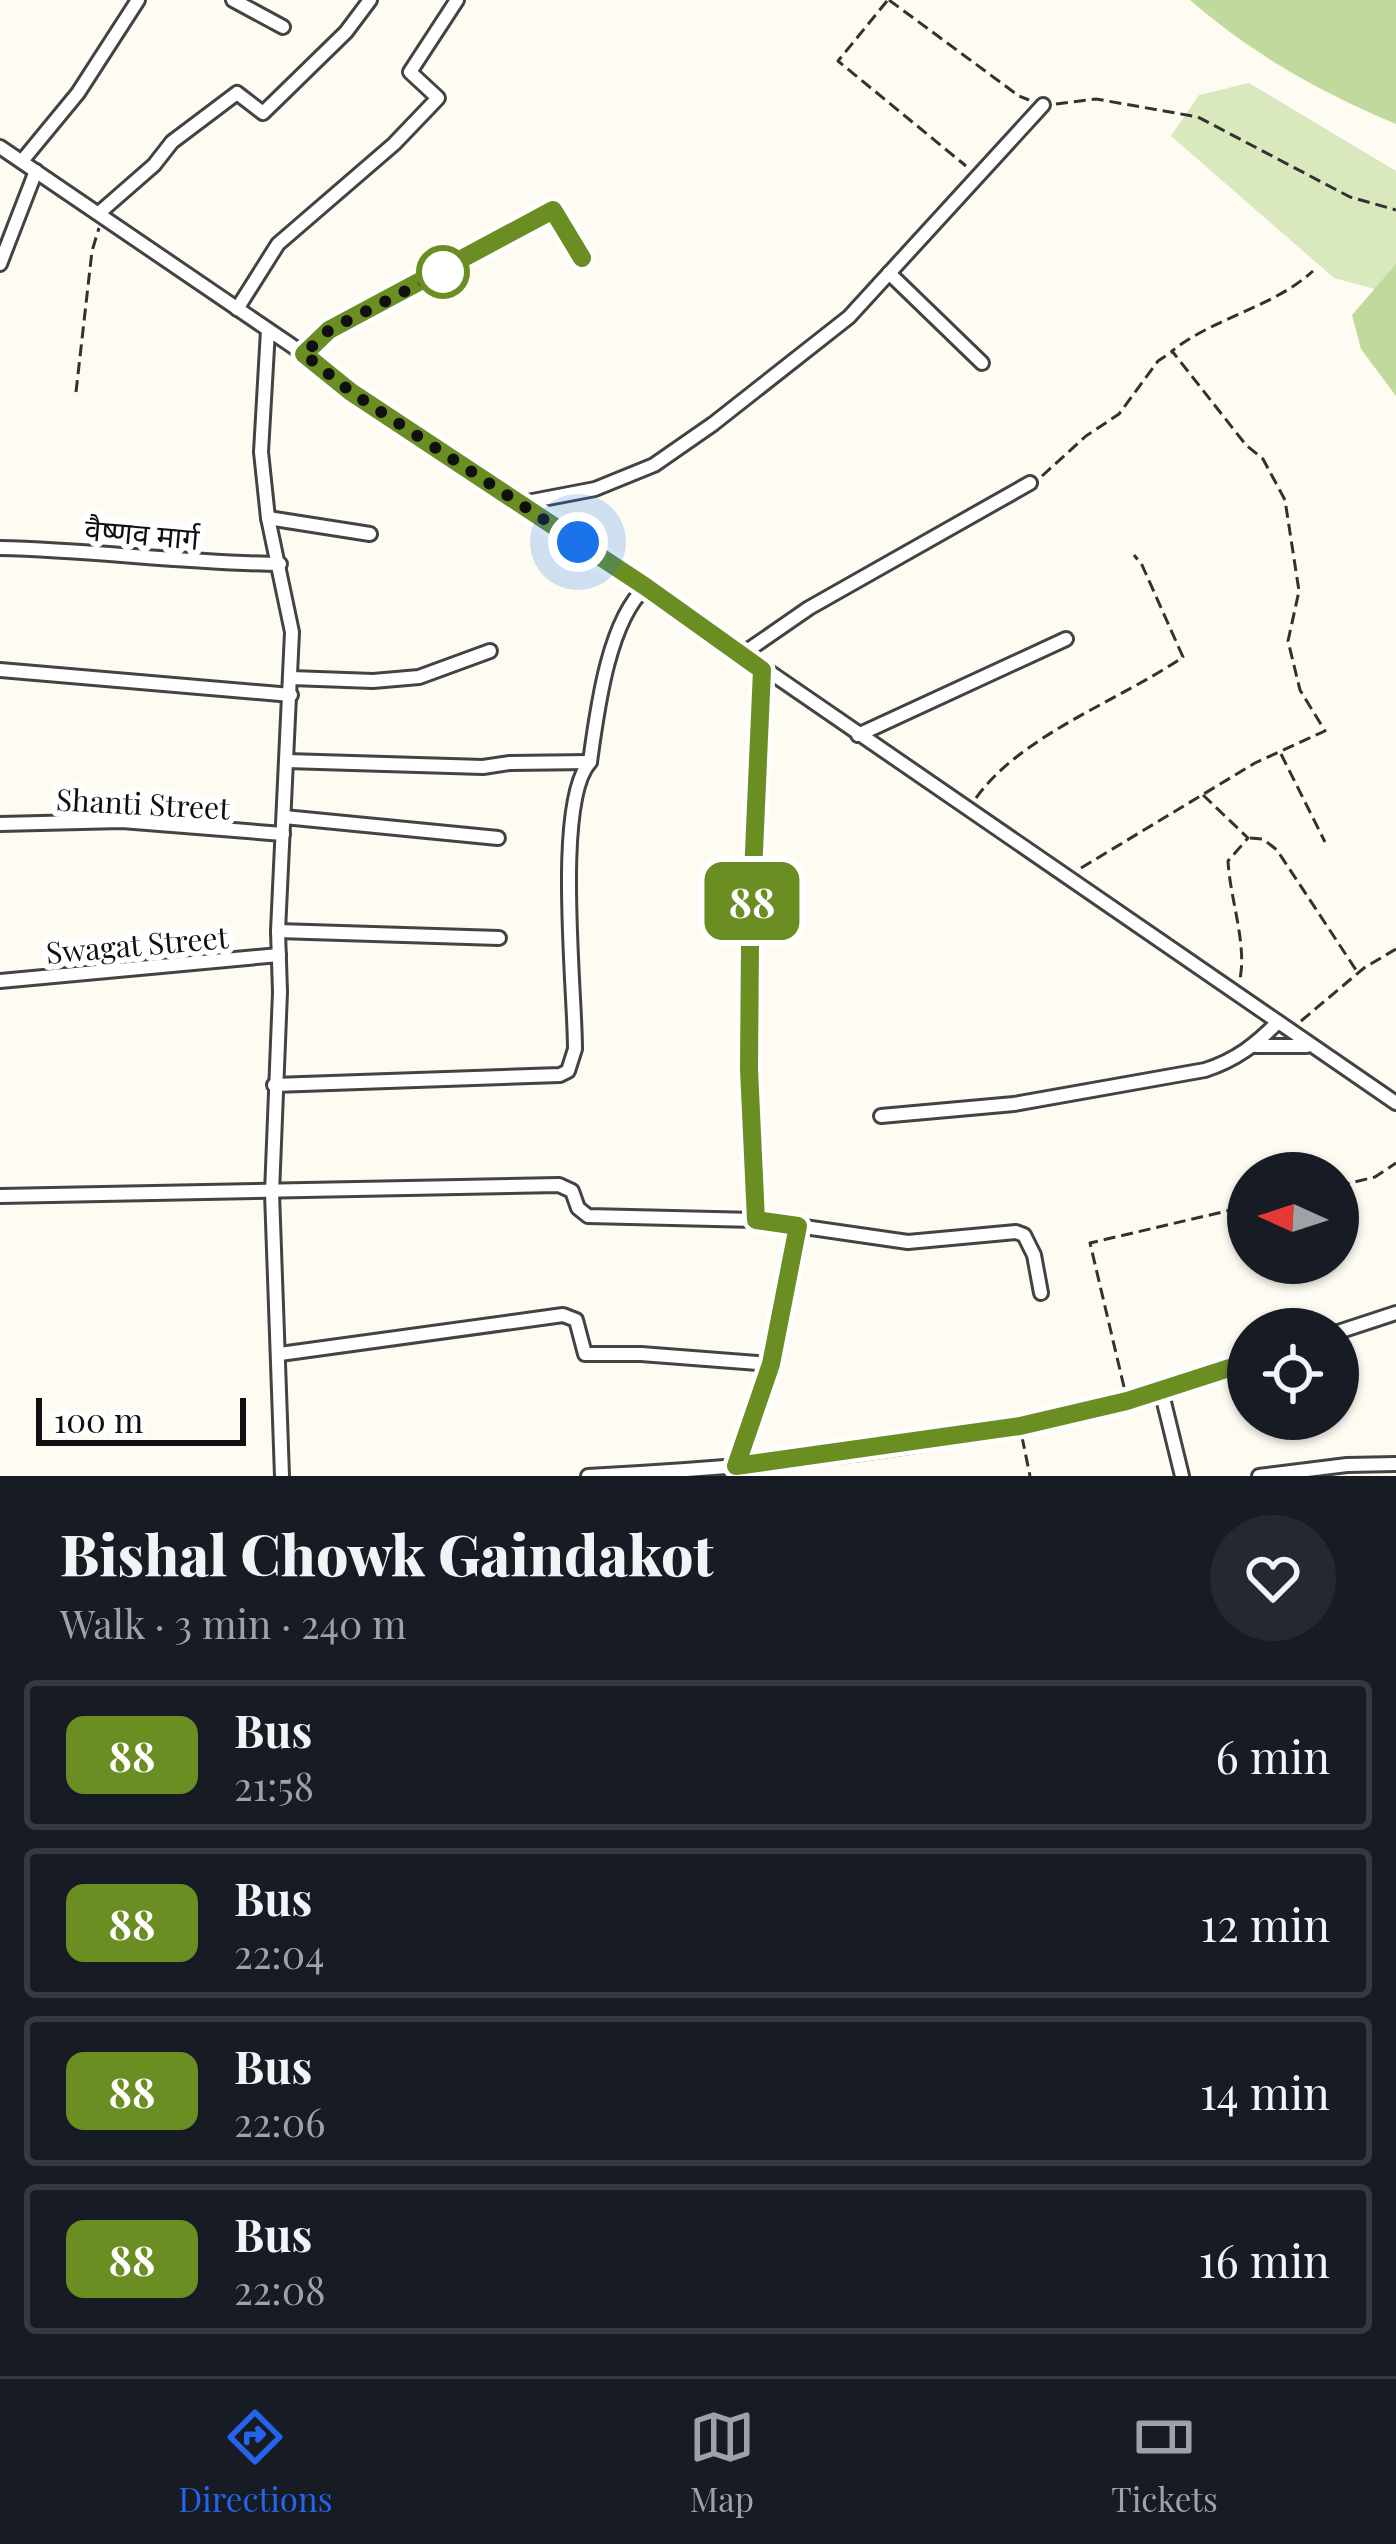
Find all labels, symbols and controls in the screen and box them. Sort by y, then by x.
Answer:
unlabelled marker [418,247,468,297]
street label: वैष्णव मार्ग [83,508,202,558]
your location [548,512,608,572]
street label: Shanti Street [55,778,231,828]
line badge: 88 [698,862,806,940]
text: 88 [728,873,776,929]
street label: Swagat Street [44,916,230,972]
north arrow [1227,1152,1359,1284]
map controls [1227,1152,1359,1440]
button: locate [1227,1308,1359,1440]
scale bar [36,1392,246,1445]
text: 100 m [54,1397,143,1441]
text: Bishal Chowk Gaindakot [60,1514,713,1590]
button: heart [1210,1515,1336,1641]
text: Walk · 3 min · 240 m [60,1597,407,1649]
text: Bus [234,1699,312,1759]
text: 6 min [1216,1725,1330,1785]
text: 88 [108,1727,156,1783]
text: 21:58 [234,1759,314,1811]
text: Bus [234,1867,312,1927]
text: 12 min [1201,1893,1330,1953]
text: 88 [108,1895,156,1951]
text: 22:04 [234,1927,324,1979]
text: Bus [234,2035,312,2095]
text: 14 min [1200,2061,1330,2121]
text: 88 [108,2063,156,2119]
text: 22:06 [234,2095,325,2147]
text: Bus [234,2203,312,2263]
text: 16 min [1199,2229,1330,2289]
text: 88 [108,2231,156,2287]
text: 22:08 [234,2263,325,2315]
tab: Directions [178,2404,332,2520]
tab: Map [689,2404,755,2520]
tab: Tickets [1111,2404,1218,2520]

